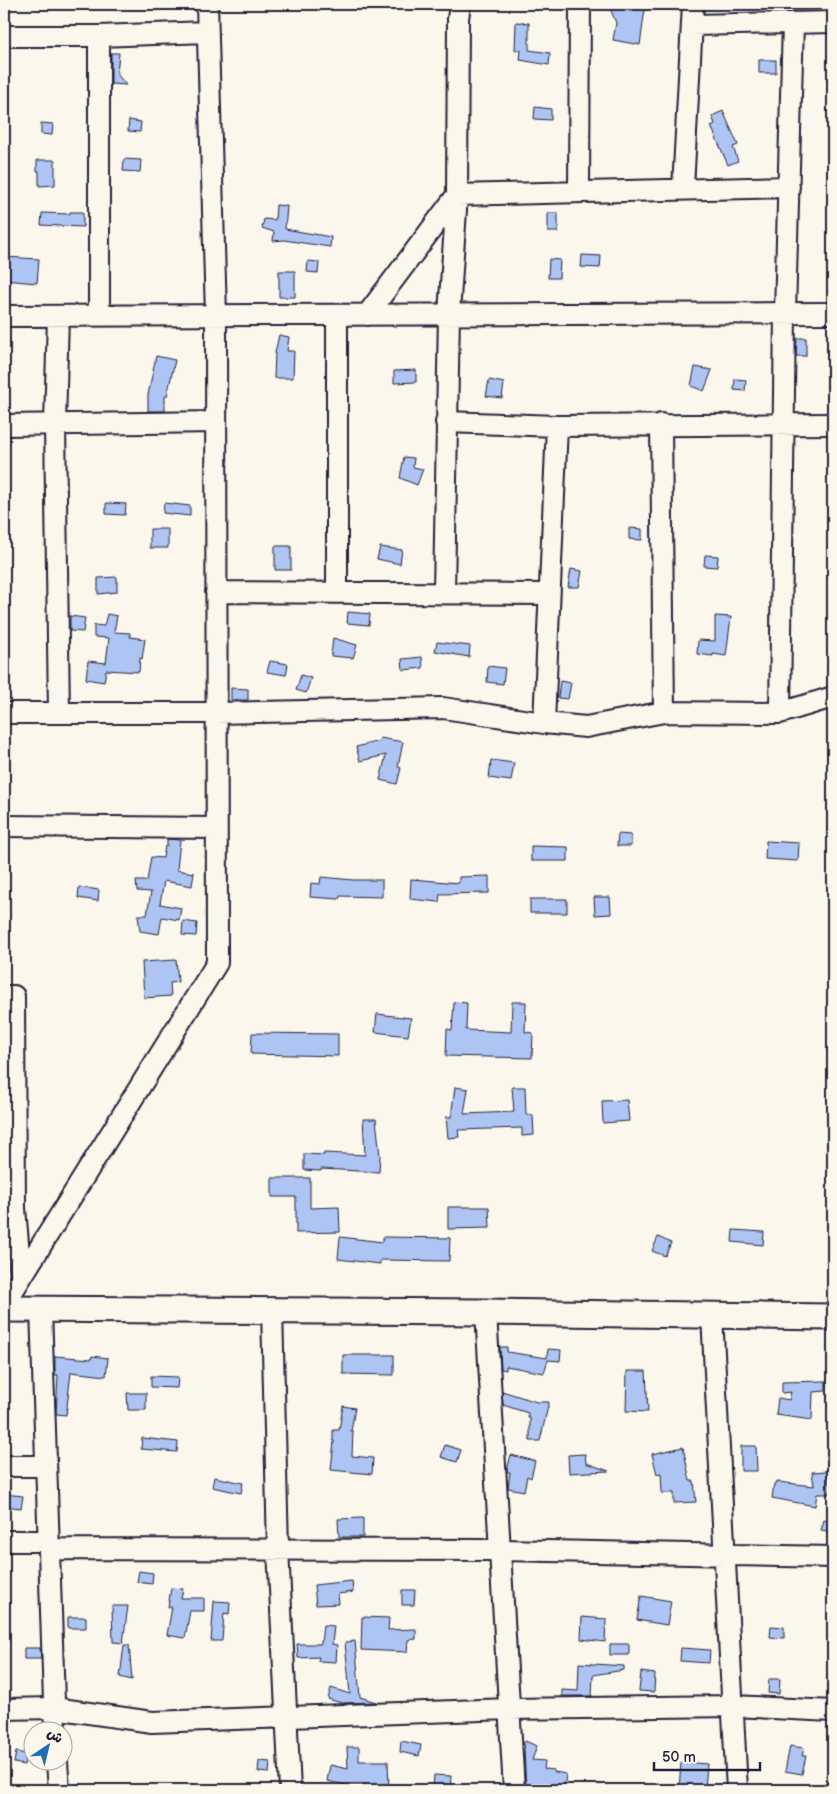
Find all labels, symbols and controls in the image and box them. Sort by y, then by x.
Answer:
north arrow [22,1722,72,1772]
text: ش [44,1724,66,1747]
scale bar [654,1739,761,1771]
text: 50 m [662,1748,696,1767]

